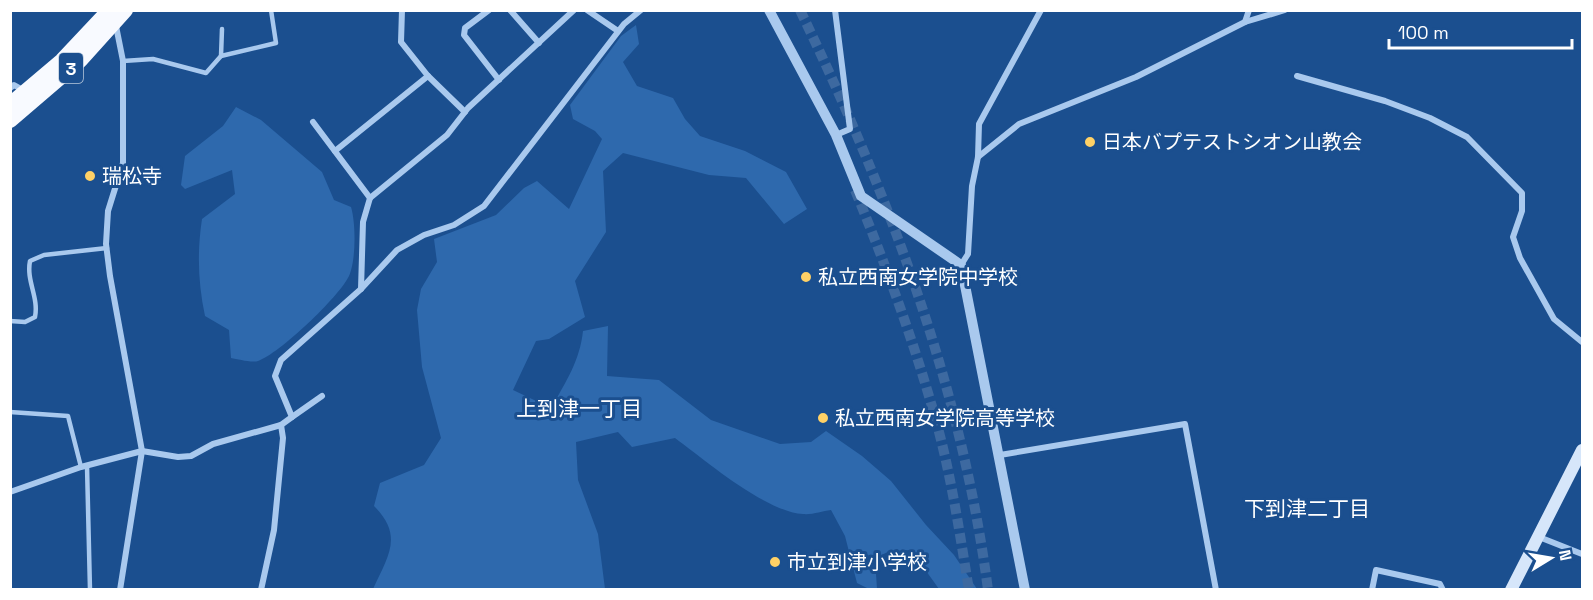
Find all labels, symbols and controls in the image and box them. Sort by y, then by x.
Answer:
scale bar [1389,12,1572,50]
text: 100 m [1398,21,1449,44]
road number: 3 [59,53,83,83]
place label: 日本バプテストシオン山教会 [1102,129,1362,155]
marker: 日本バプテストシオン山教会 [1083,135,1097,149]
place label: 瑞松寺 [102,163,162,189]
marker: 瑞松寺 [83,169,97,183]
place label: 私立西南女学院中学校 [818,264,1018,290]
marker: 私立西南女学院中学校 [799,270,813,284]
district label: 上到津一丁目 [516,395,642,422]
place label: 私立西南女学院高等学校 [835,405,1055,431]
marker: 私立西南女学院高等学校 [816,411,830,425]
district label: 下到津二丁目 [1244,495,1370,522]
north arrow [1521,528,1581,588]
text: N [1554,548,1577,563]
place label: 市立到津小学校 [787,549,927,575]
marker: 市立到津小学校 [768,555,782,569]

